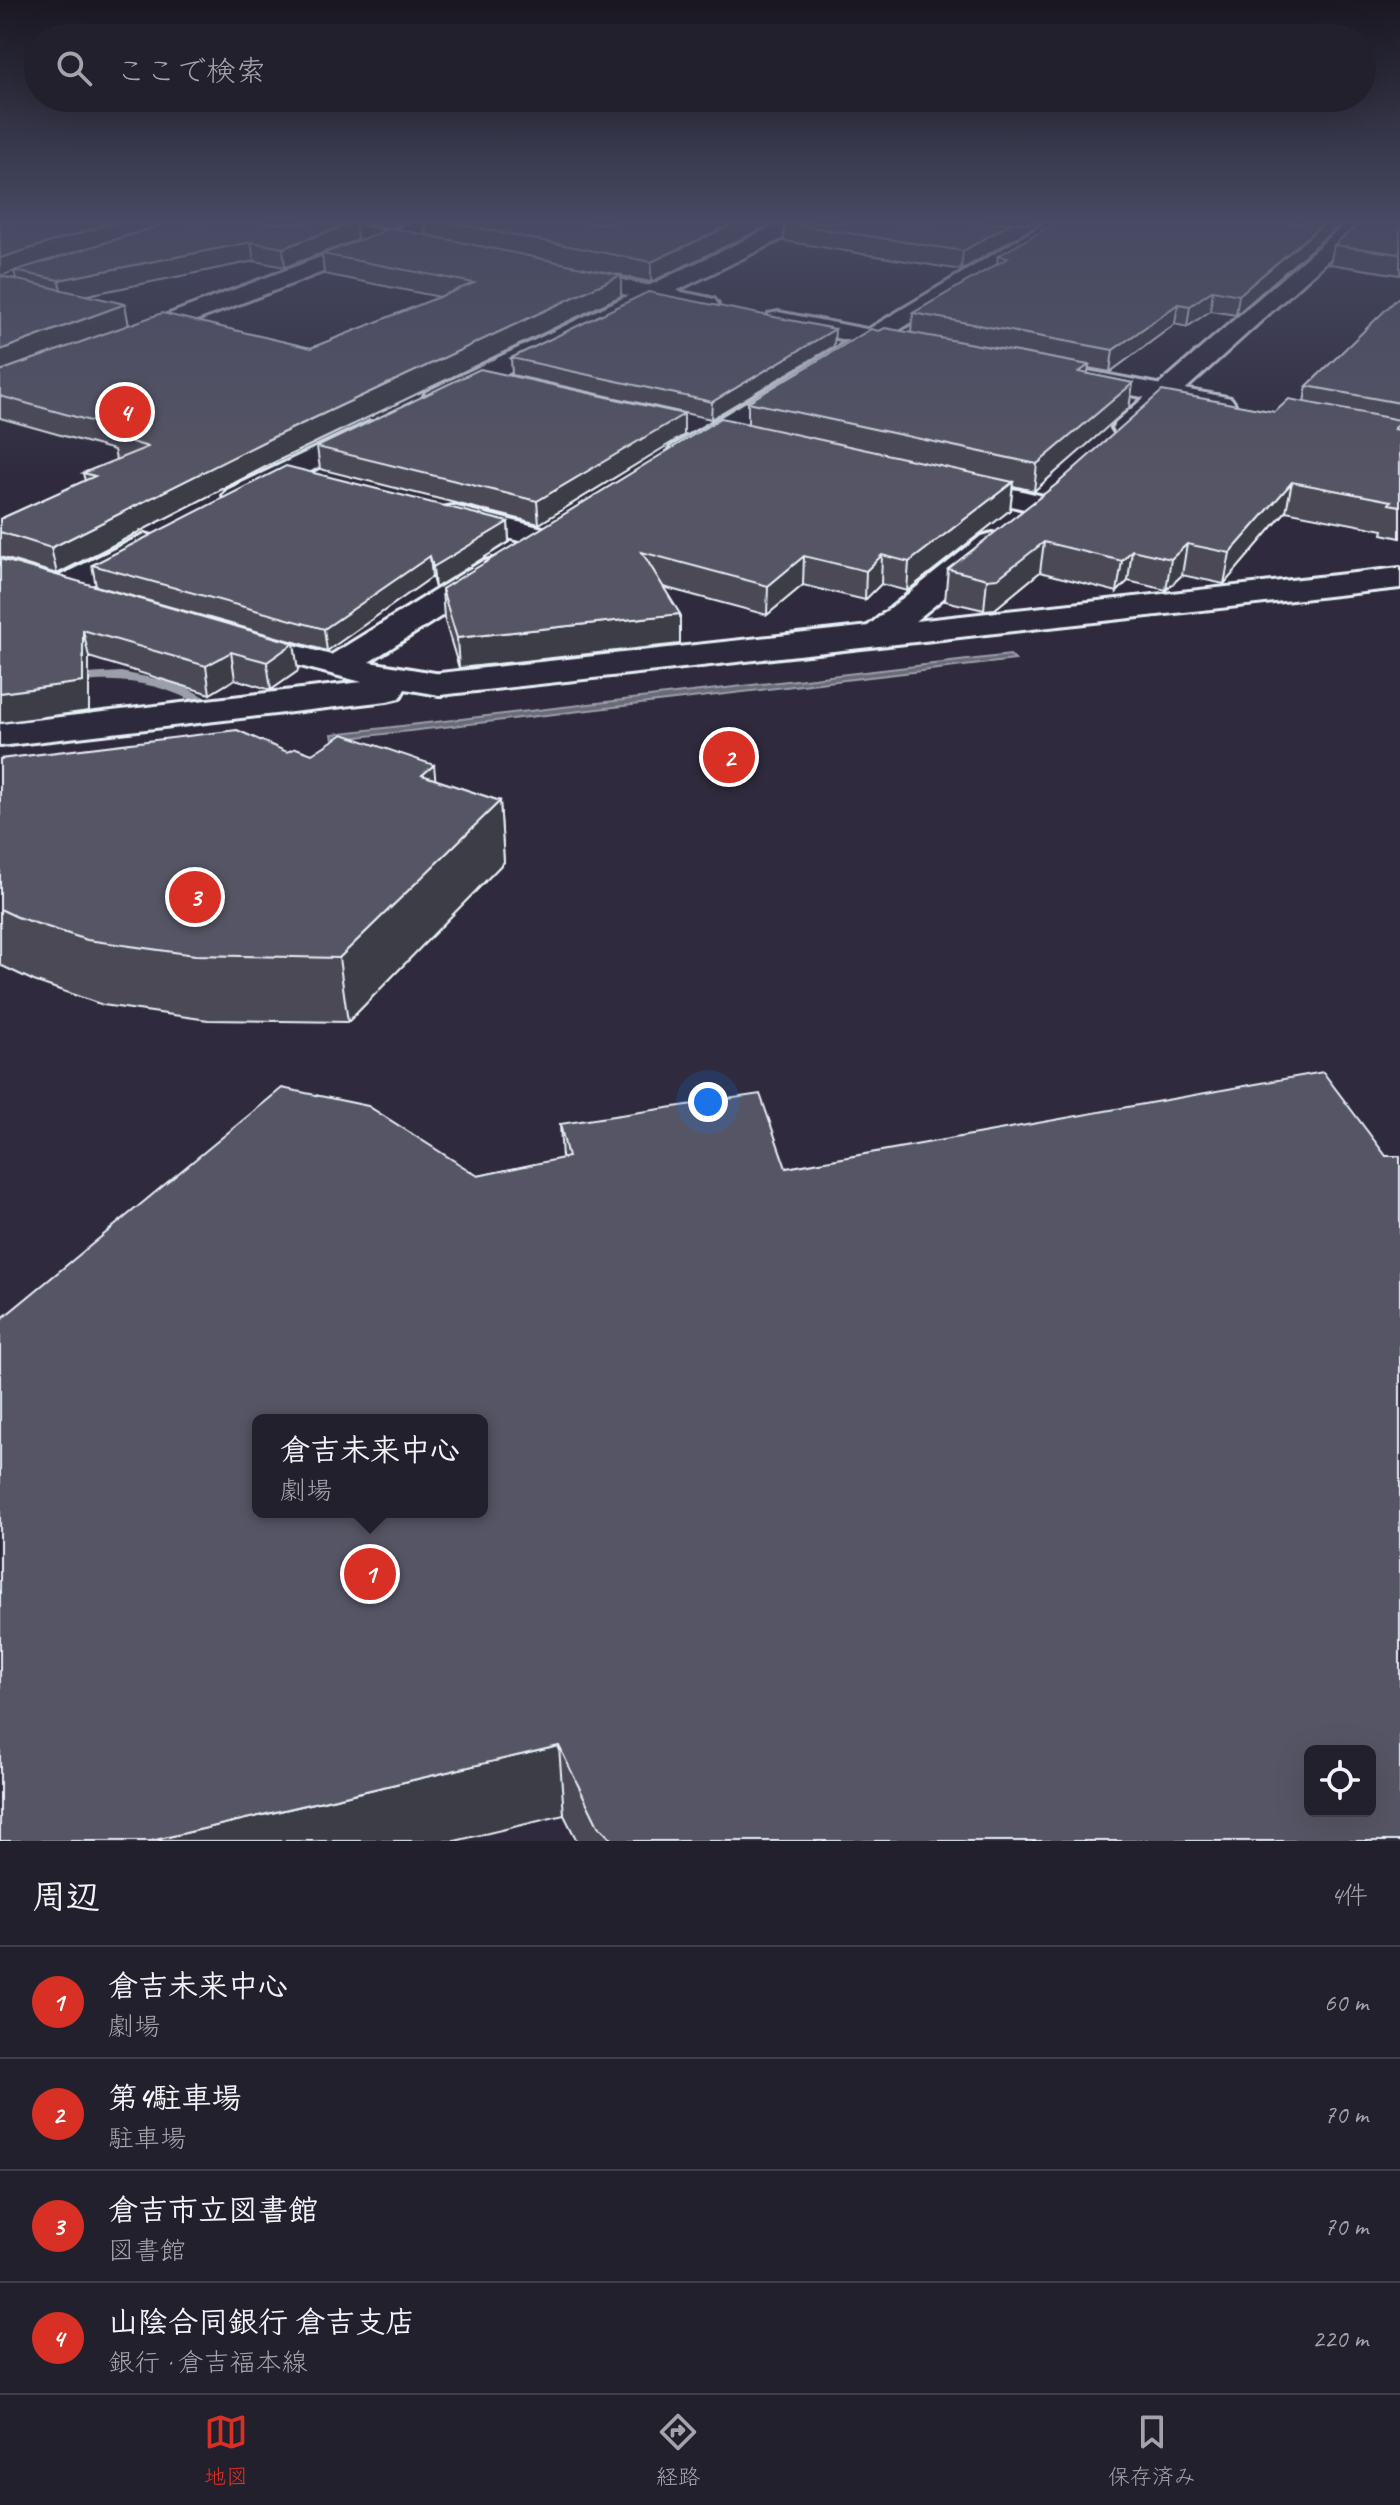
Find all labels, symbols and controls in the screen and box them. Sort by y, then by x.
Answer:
search box [24,24,1376,112]
icon: search [52,46,96,90]
text: ここで検索 [116,52,266,90]
pin: 4 [99,382,151,442]
pin: 2 [703,727,755,787]
pin: 3 [169,867,221,927]
your location [688,1082,728,1122]
popup [252,1414,488,1518]
text: 倉吉未来中心 [280,1431,460,1469]
text: 劇場 [280,1474,332,1507]
pin: 1 [344,1544,396,1604]
map controls [1304,1745,1376,1817]
button: locate [1304,1745,1376,1817]
text: 周辺 [32,1875,100,1918]
text: 4件 [1330,1879,1368,1912]
text: 倉吉未来中心 [108,1967,288,2005]
text: 1 [52,1986,64,2019]
text: 60 m [1324,1986,1368,2019]
text: 劇場 [108,2010,160,2043]
text: 第4駐車場 [108,2079,242,2117]
text: 2 [52,2098,64,2131]
text: 70 m [1324,2098,1368,2131]
text: 駐車場 [108,2122,186,2155]
text: 倉吉市立図書館 [108,2191,318,2229]
text: 3 [52,2210,64,2243]
text: 70 m [1324,2210,1368,2243]
text: 図書館 [108,2234,186,2267]
text: 山陰合同銀行 倉吉支店 [108,2303,415,2341]
text: 4 [52,2322,64,2355]
text: 220 m [1312,2322,1368,2355]
text: 銀行 · 倉吉福本線 [108,2346,307,2379]
tab: 地図 [204,2410,248,2491]
tab: 経路 [656,2410,700,2491]
tab: 保存済み [1108,2410,1196,2491]

